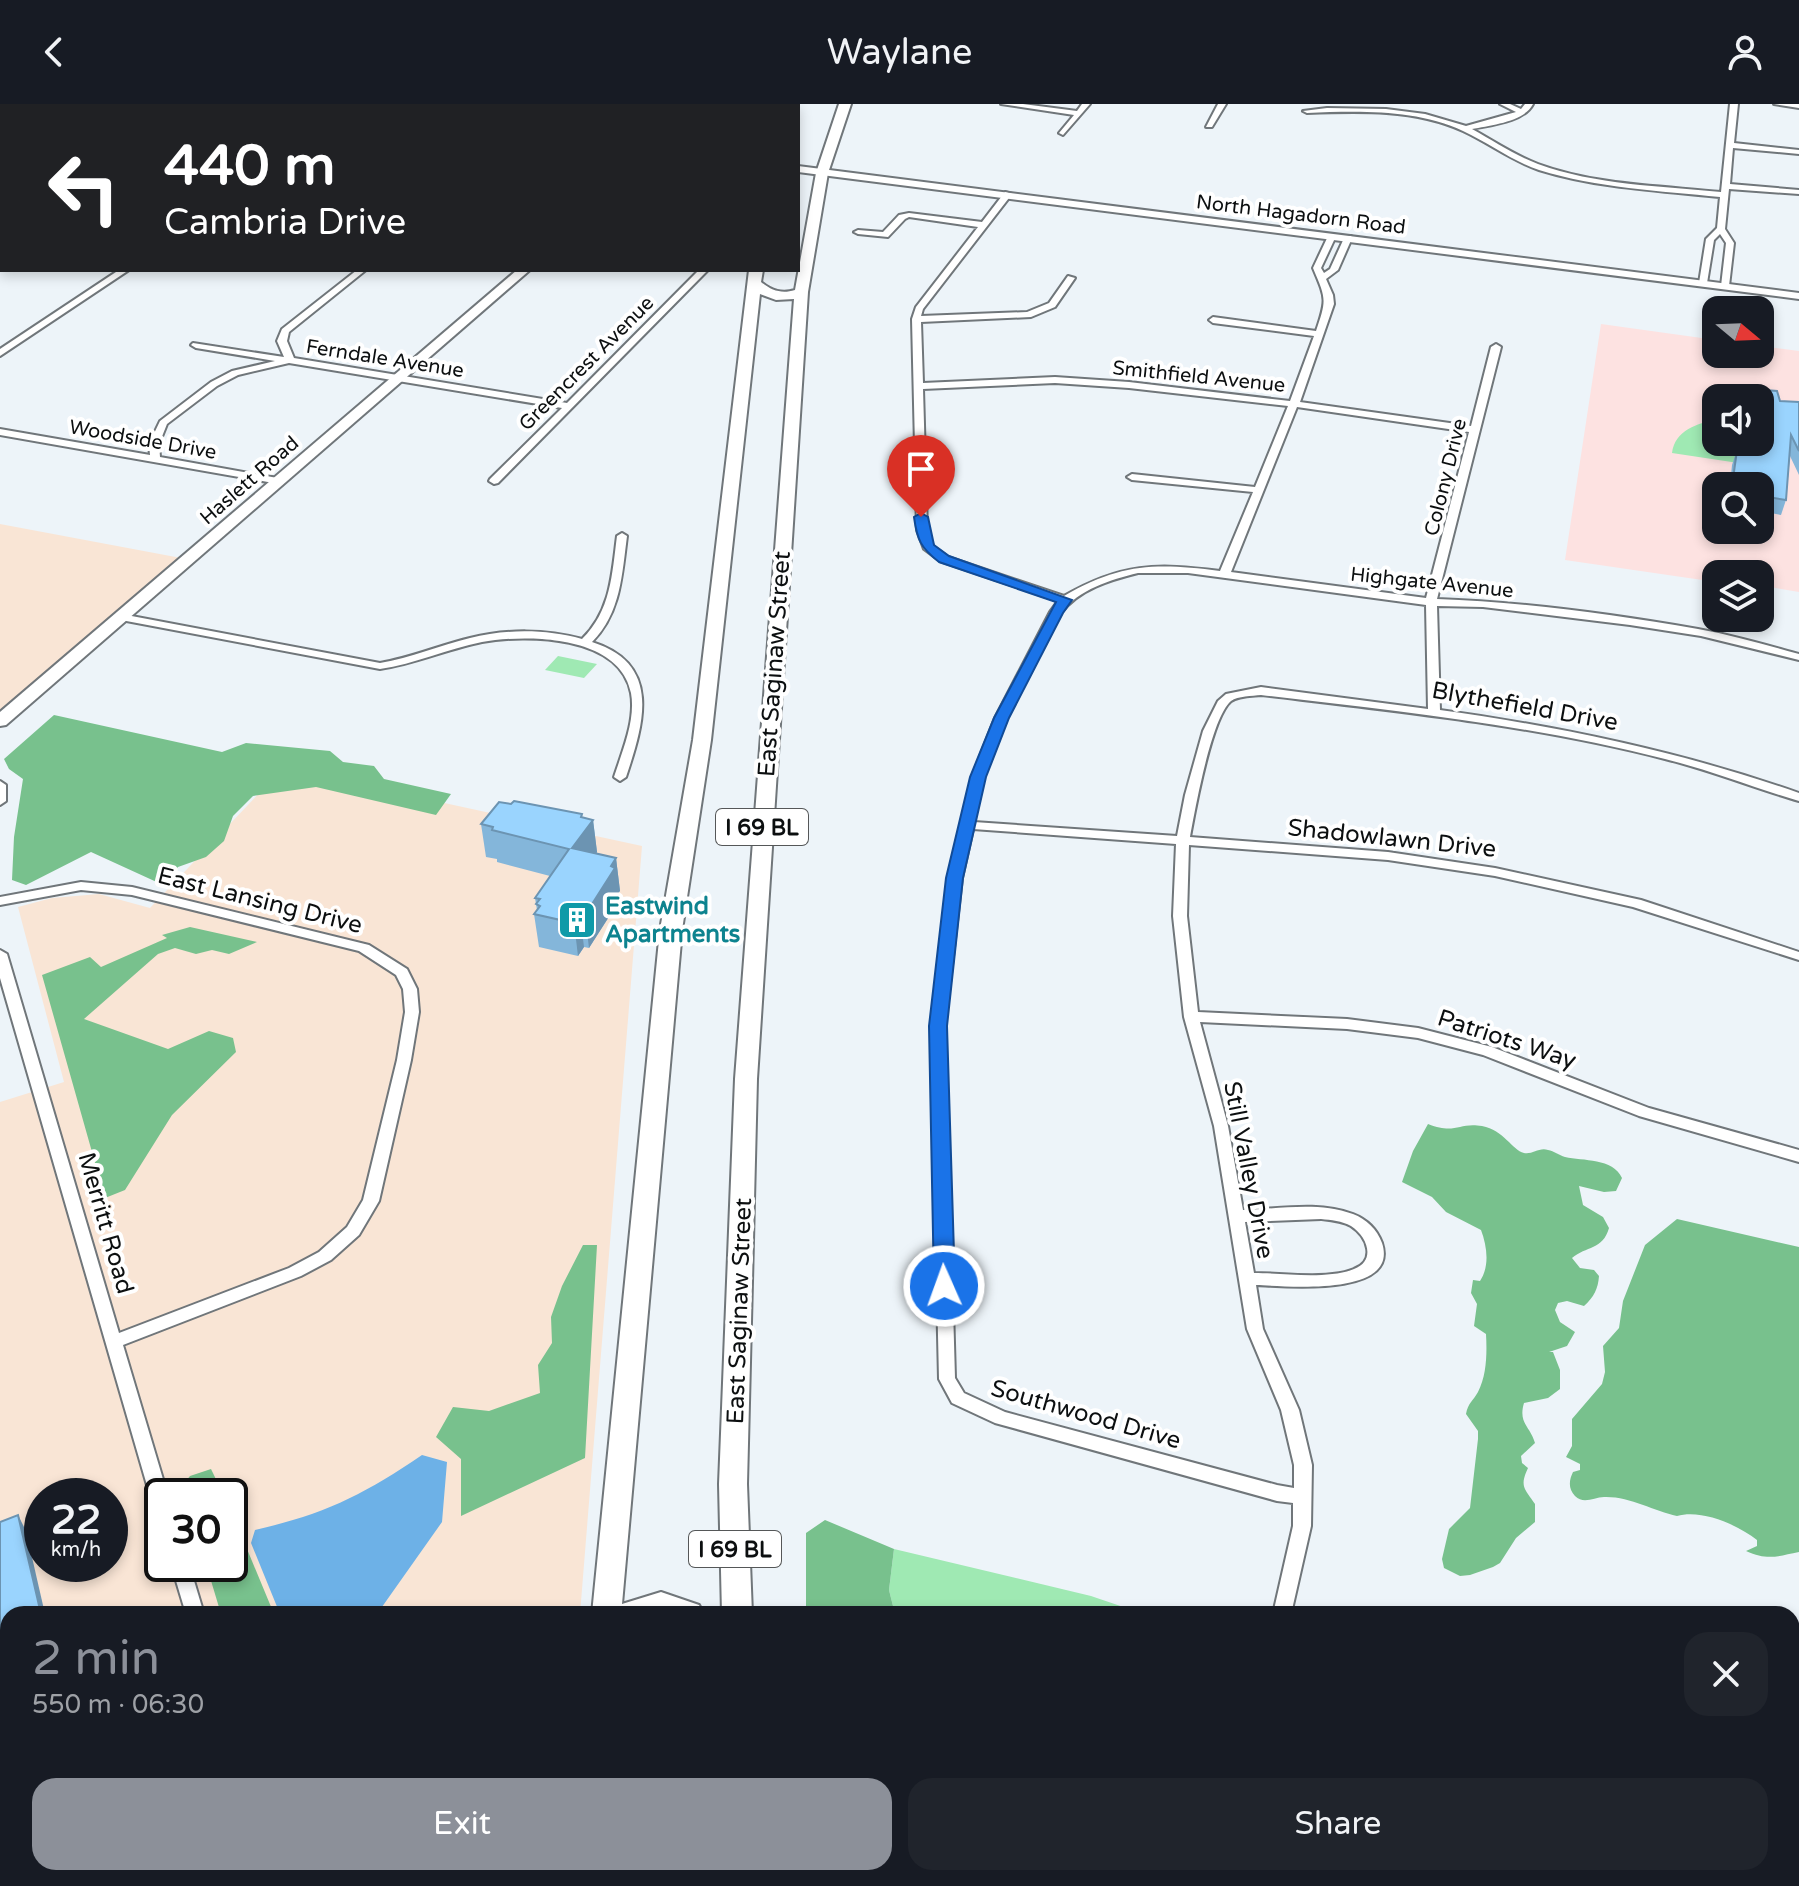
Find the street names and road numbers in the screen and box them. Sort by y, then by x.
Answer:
street label: North Hagadorn Road [1195,190,1407,240]
street label: Greencrest Avenue [514,291,659,436]
street label: Ferndale Avenue [304,335,465,383]
street label: Smithfield Avenue [1111,356,1286,398]
street label: Woodside Drive [67,415,218,465]
street label: Colony Drive [1420,416,1472,538]
street label: Haslett Road [195,431,304,530]
street label: East Saginaw Street [752,550,797,778]
street label: Highgate Avenue [1349,562,1515,603]
street label: Blythefield Drive [1430,676,1620,737]
road number: I 69 BL [716,809,808,845]
street label: Shadowlawn Drive [1286,813,1498,864]
street label: East Lansing Drive [154,861,365,940]
street label: Patriots Way [1434,1003,1580,1076]
street label: Still Valley Drive [1217,1079,1280,1261]
street label: Merritt Road [72,1149,140,1297]
street label: East Saginaw Street [721,1197,758,1425]
street label: Southwood Drive [988,1374,1184,1455]
road number: I 69 BL [689,1531,781,1567]

